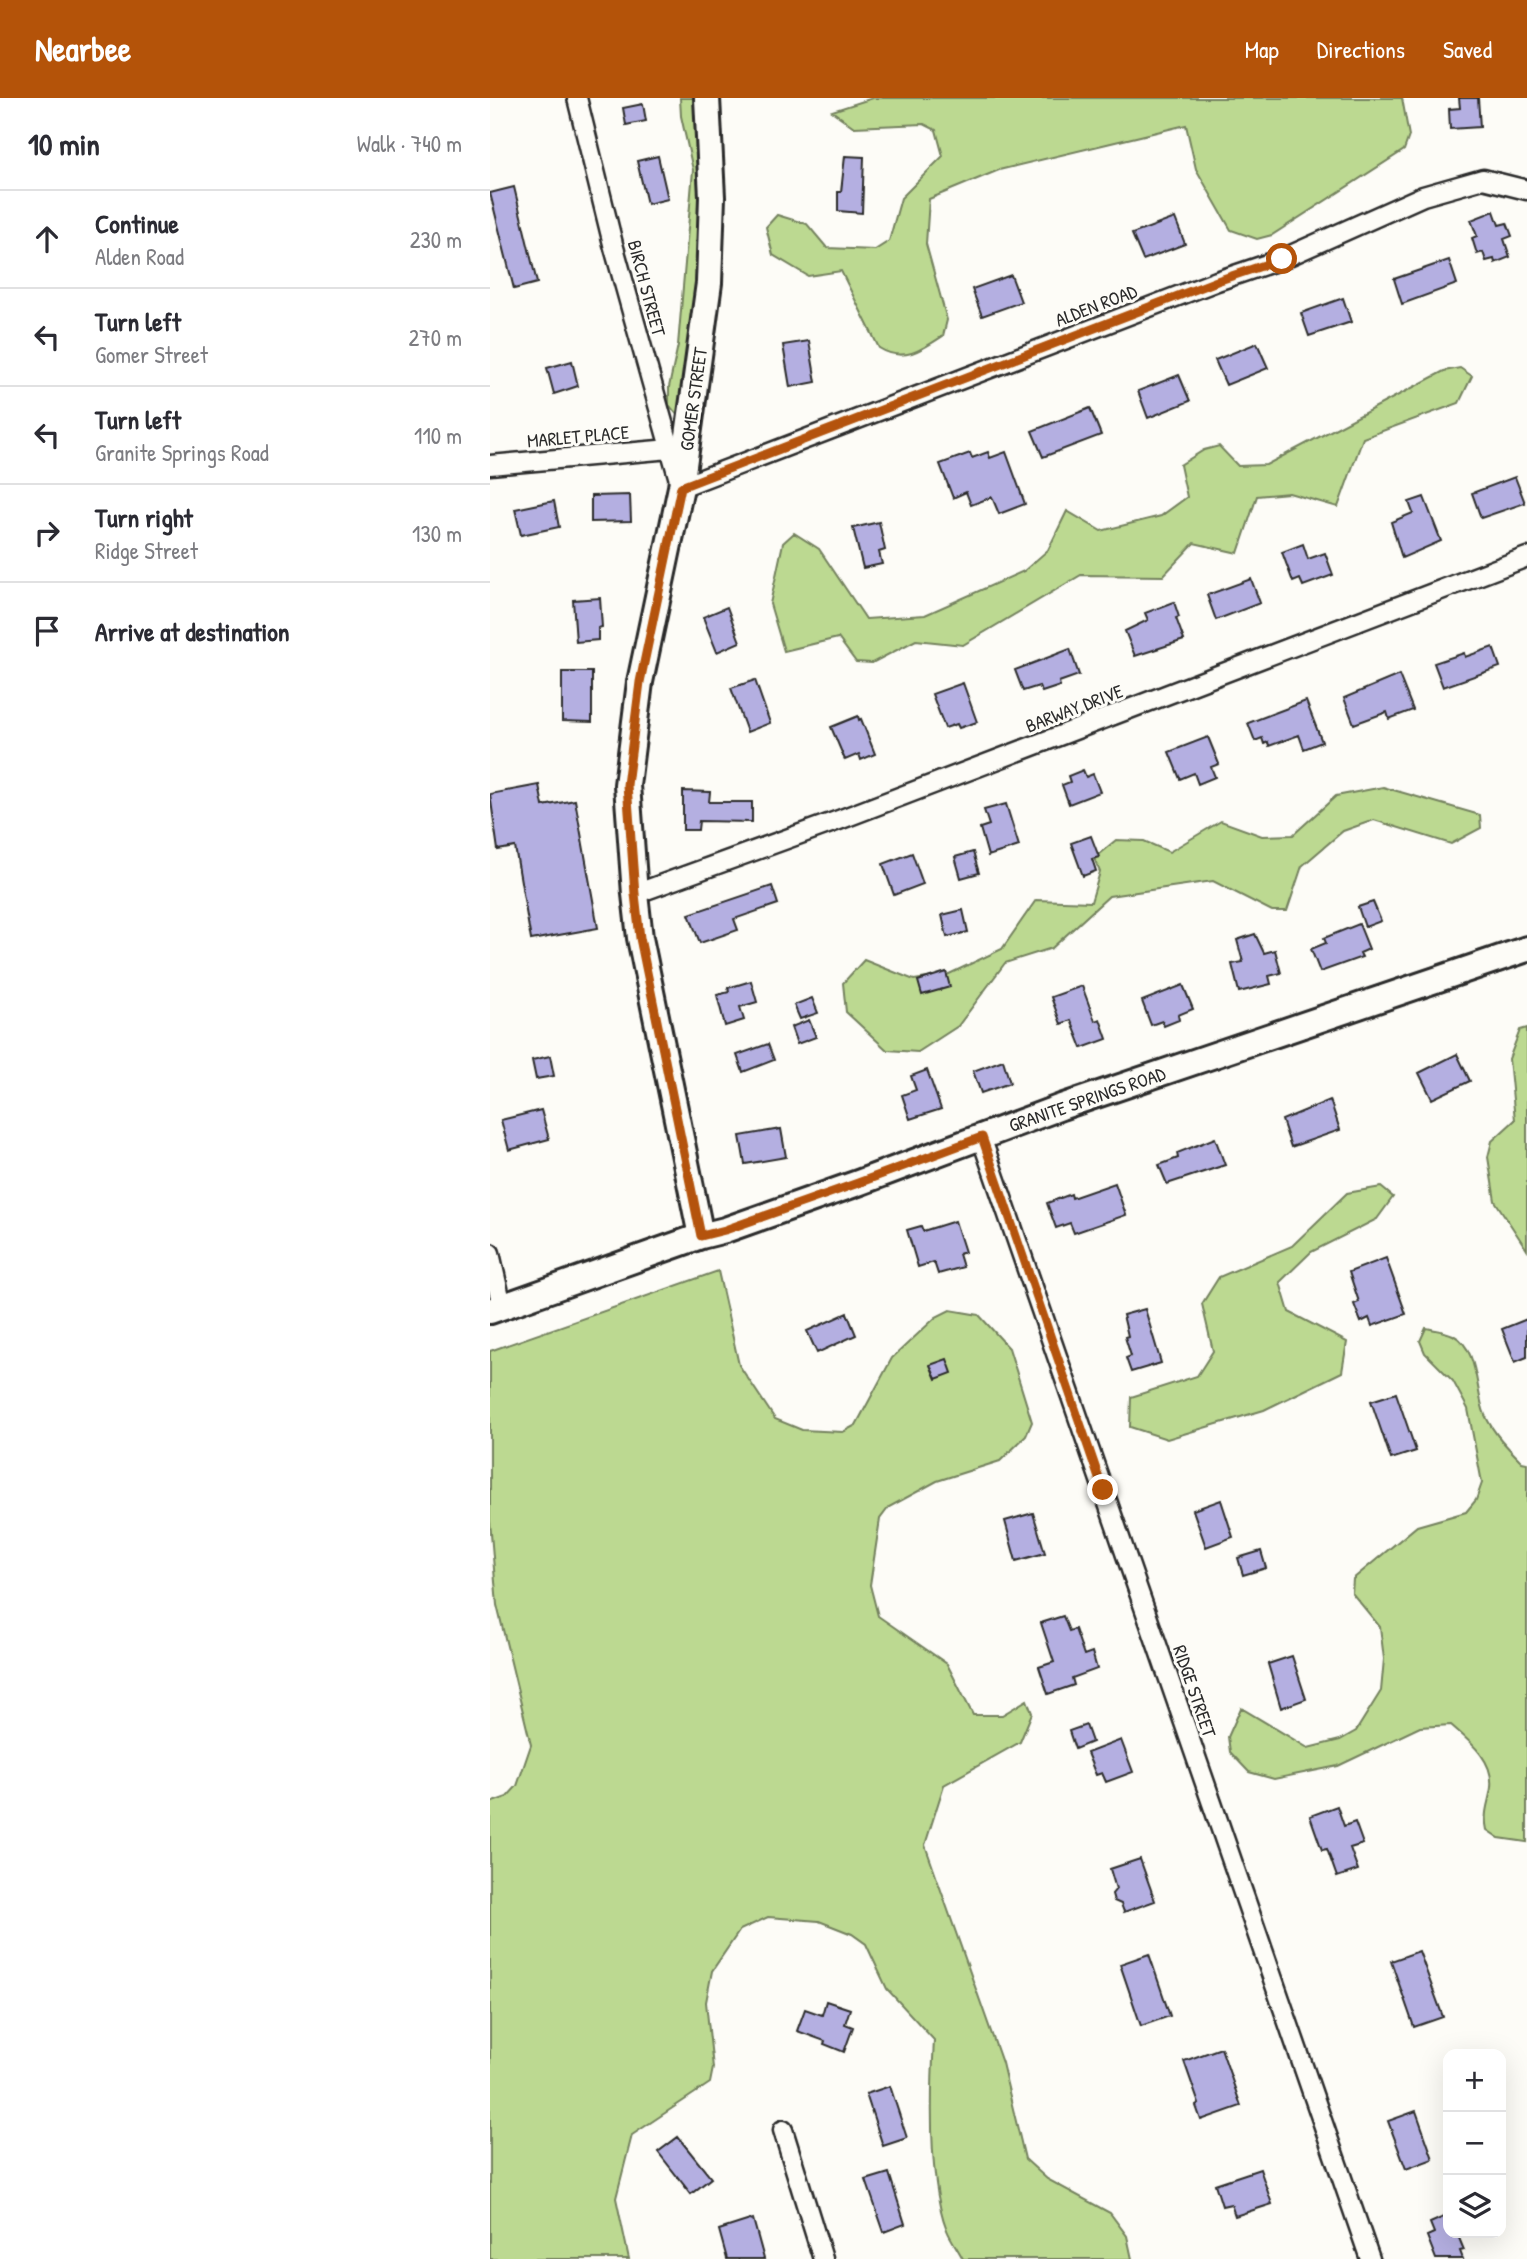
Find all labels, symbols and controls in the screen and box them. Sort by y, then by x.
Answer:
text: Nearbee [35,27,131,71]
text: Map [1245,33,1279,65]
text: Directions [1317,33,1405,65]
text: Saved [1443,33,1492,65]
text: 10 min [28,124,100,164]
text: Walk · 740 m [357,128,462,159]
text: Continue [95,206,179,241]
icon: ahead [28,220,66,258]
text: 230 m [410,224,462,255]
street label: BIRCH STREET [622,237,673,340]
text: Alden Road [95,241,184,272]
route start [1266,243,1297,274]
street label: ALDEN ROAD [1051,278,1141,332]
text: Turn left [95,304,181,339]
icon: left [28,318,66,356]
text: 270 m [409,322,462,353]
text: Gomer Street [95,339,208,370]
street label: GOMER STREET [673,344,713,452]
text: Turn left [95,402,181,437]
icon: left [28,416,66,454]
street label: MARLET PLACE [526,419,631,453]
text: 110 m [414,420,462,451]
text: Granite Springs Road [95,437,269,468]
text: Turn right [95,500,193,535]
icon: right [28,514,66,552]
text: 130 m [412,518,462,549]
text: Ridge Street [95,535,198,566]
icon: arrive [28,612,66,650]
text: Arrive at destination [95,614,290,649]
street label: BARWAY DRIVE [1022,677,1127,738]
street label: GRANITE SPRINGS ROAD [1005,1060,1169,1138]
route end [1087,1474,1118,1505]
street label: RIDGE STREET [1167,1641,1223,1742]
map controls [1443,2049,1506,2238]
button: + [1443,2049,1506,2112]
button: − [1443,2112,1506,2175]
button: layers [1443,2175,1506,2238]

